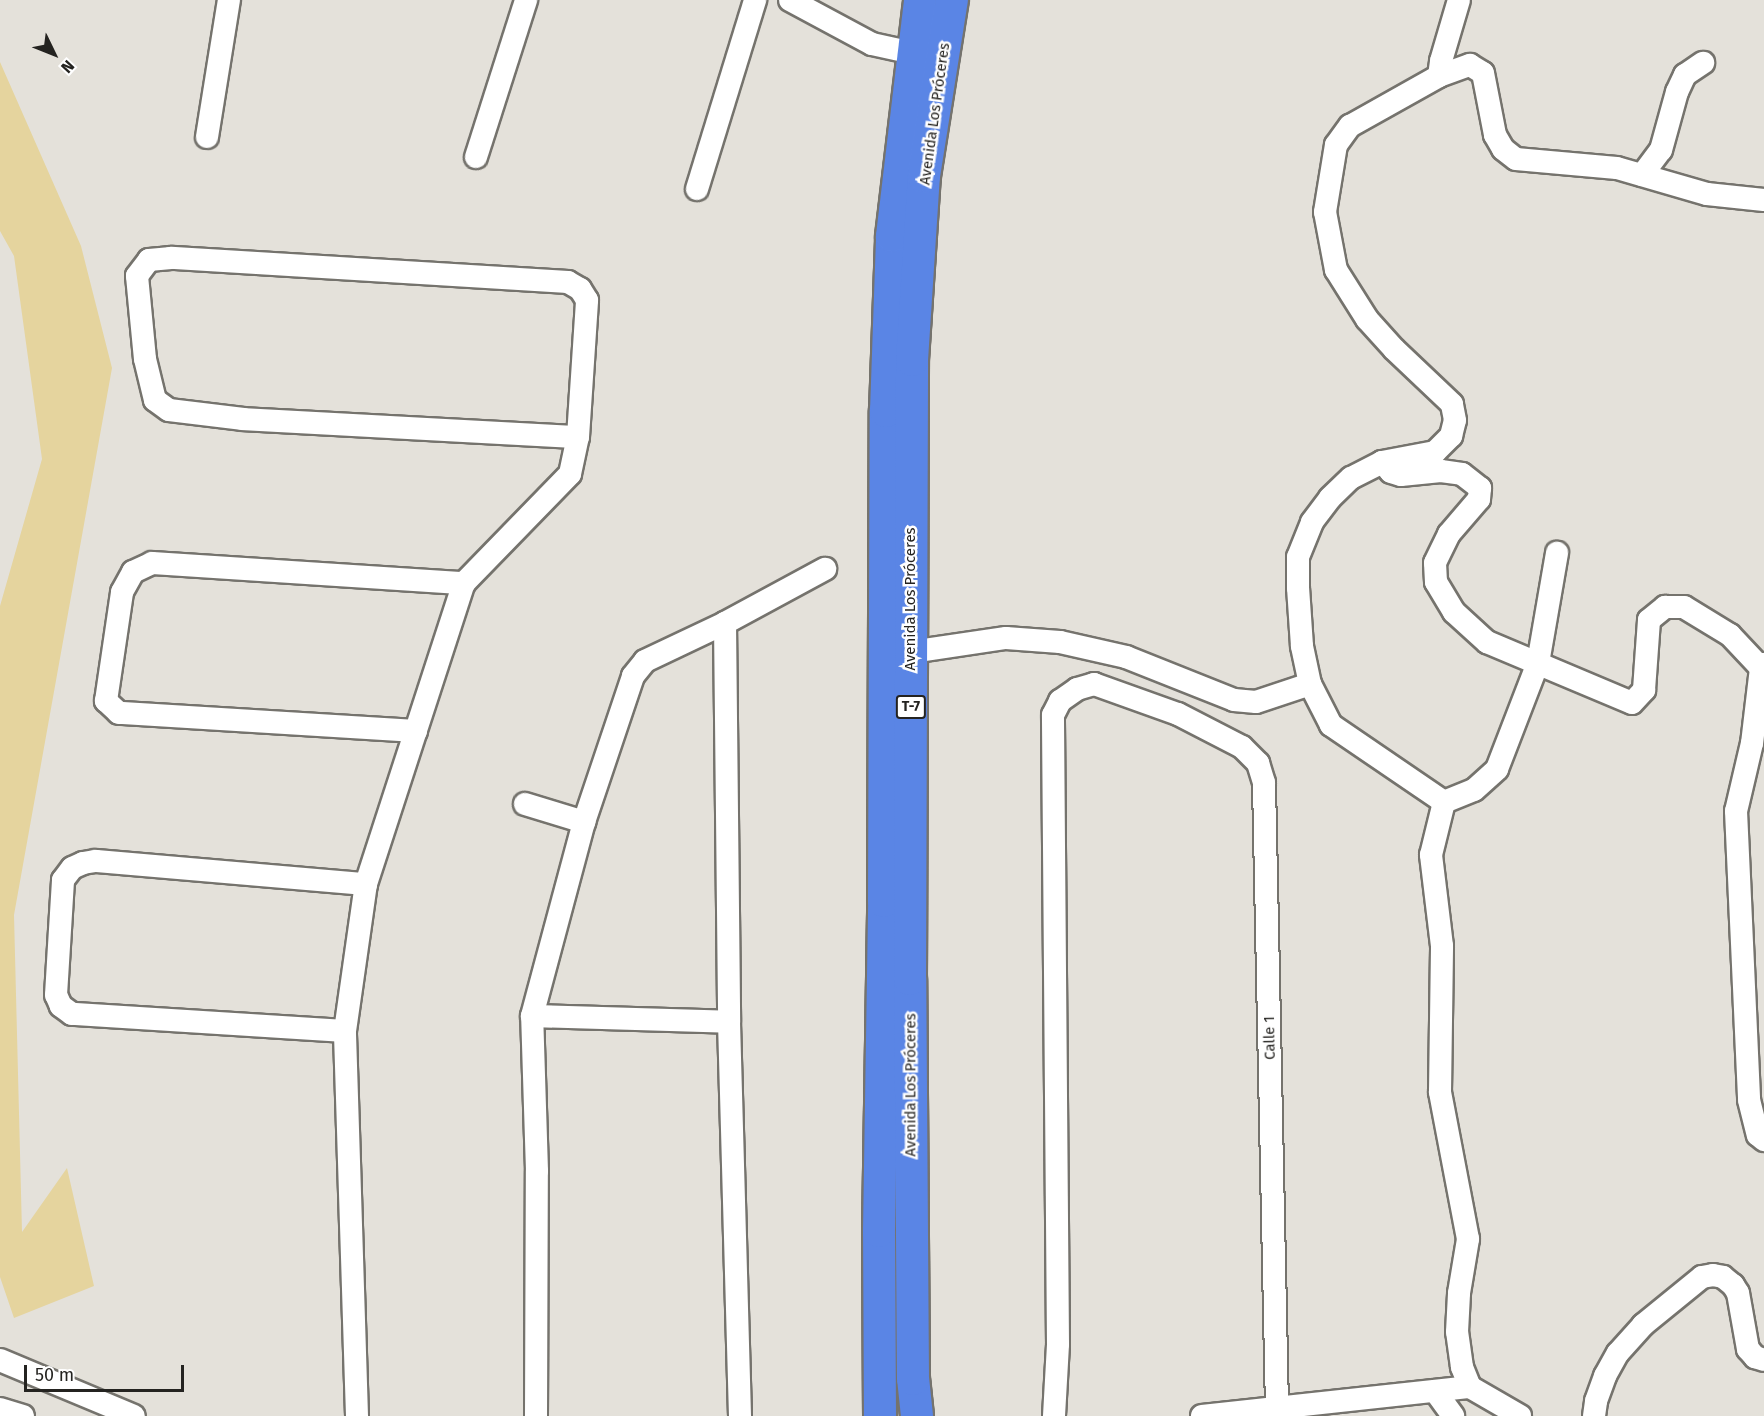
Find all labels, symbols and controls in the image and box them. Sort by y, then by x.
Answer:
north arrow [24,24,84,84]
street label: Avenida Los Próceres [916,42,954,186]
text: N [57,56,78,77]
street label: Avenida Los Próceres [902,527,920,671]
road number: T-7 [894,696,928,718]
street label: Avenida Los Próceres [902,1013,920,1157]
street label: Calle 1 [1261,1016,1279,1060]
scale bar [27,1353,188,1391]
text: 50 m [35,1364,74,1386]

